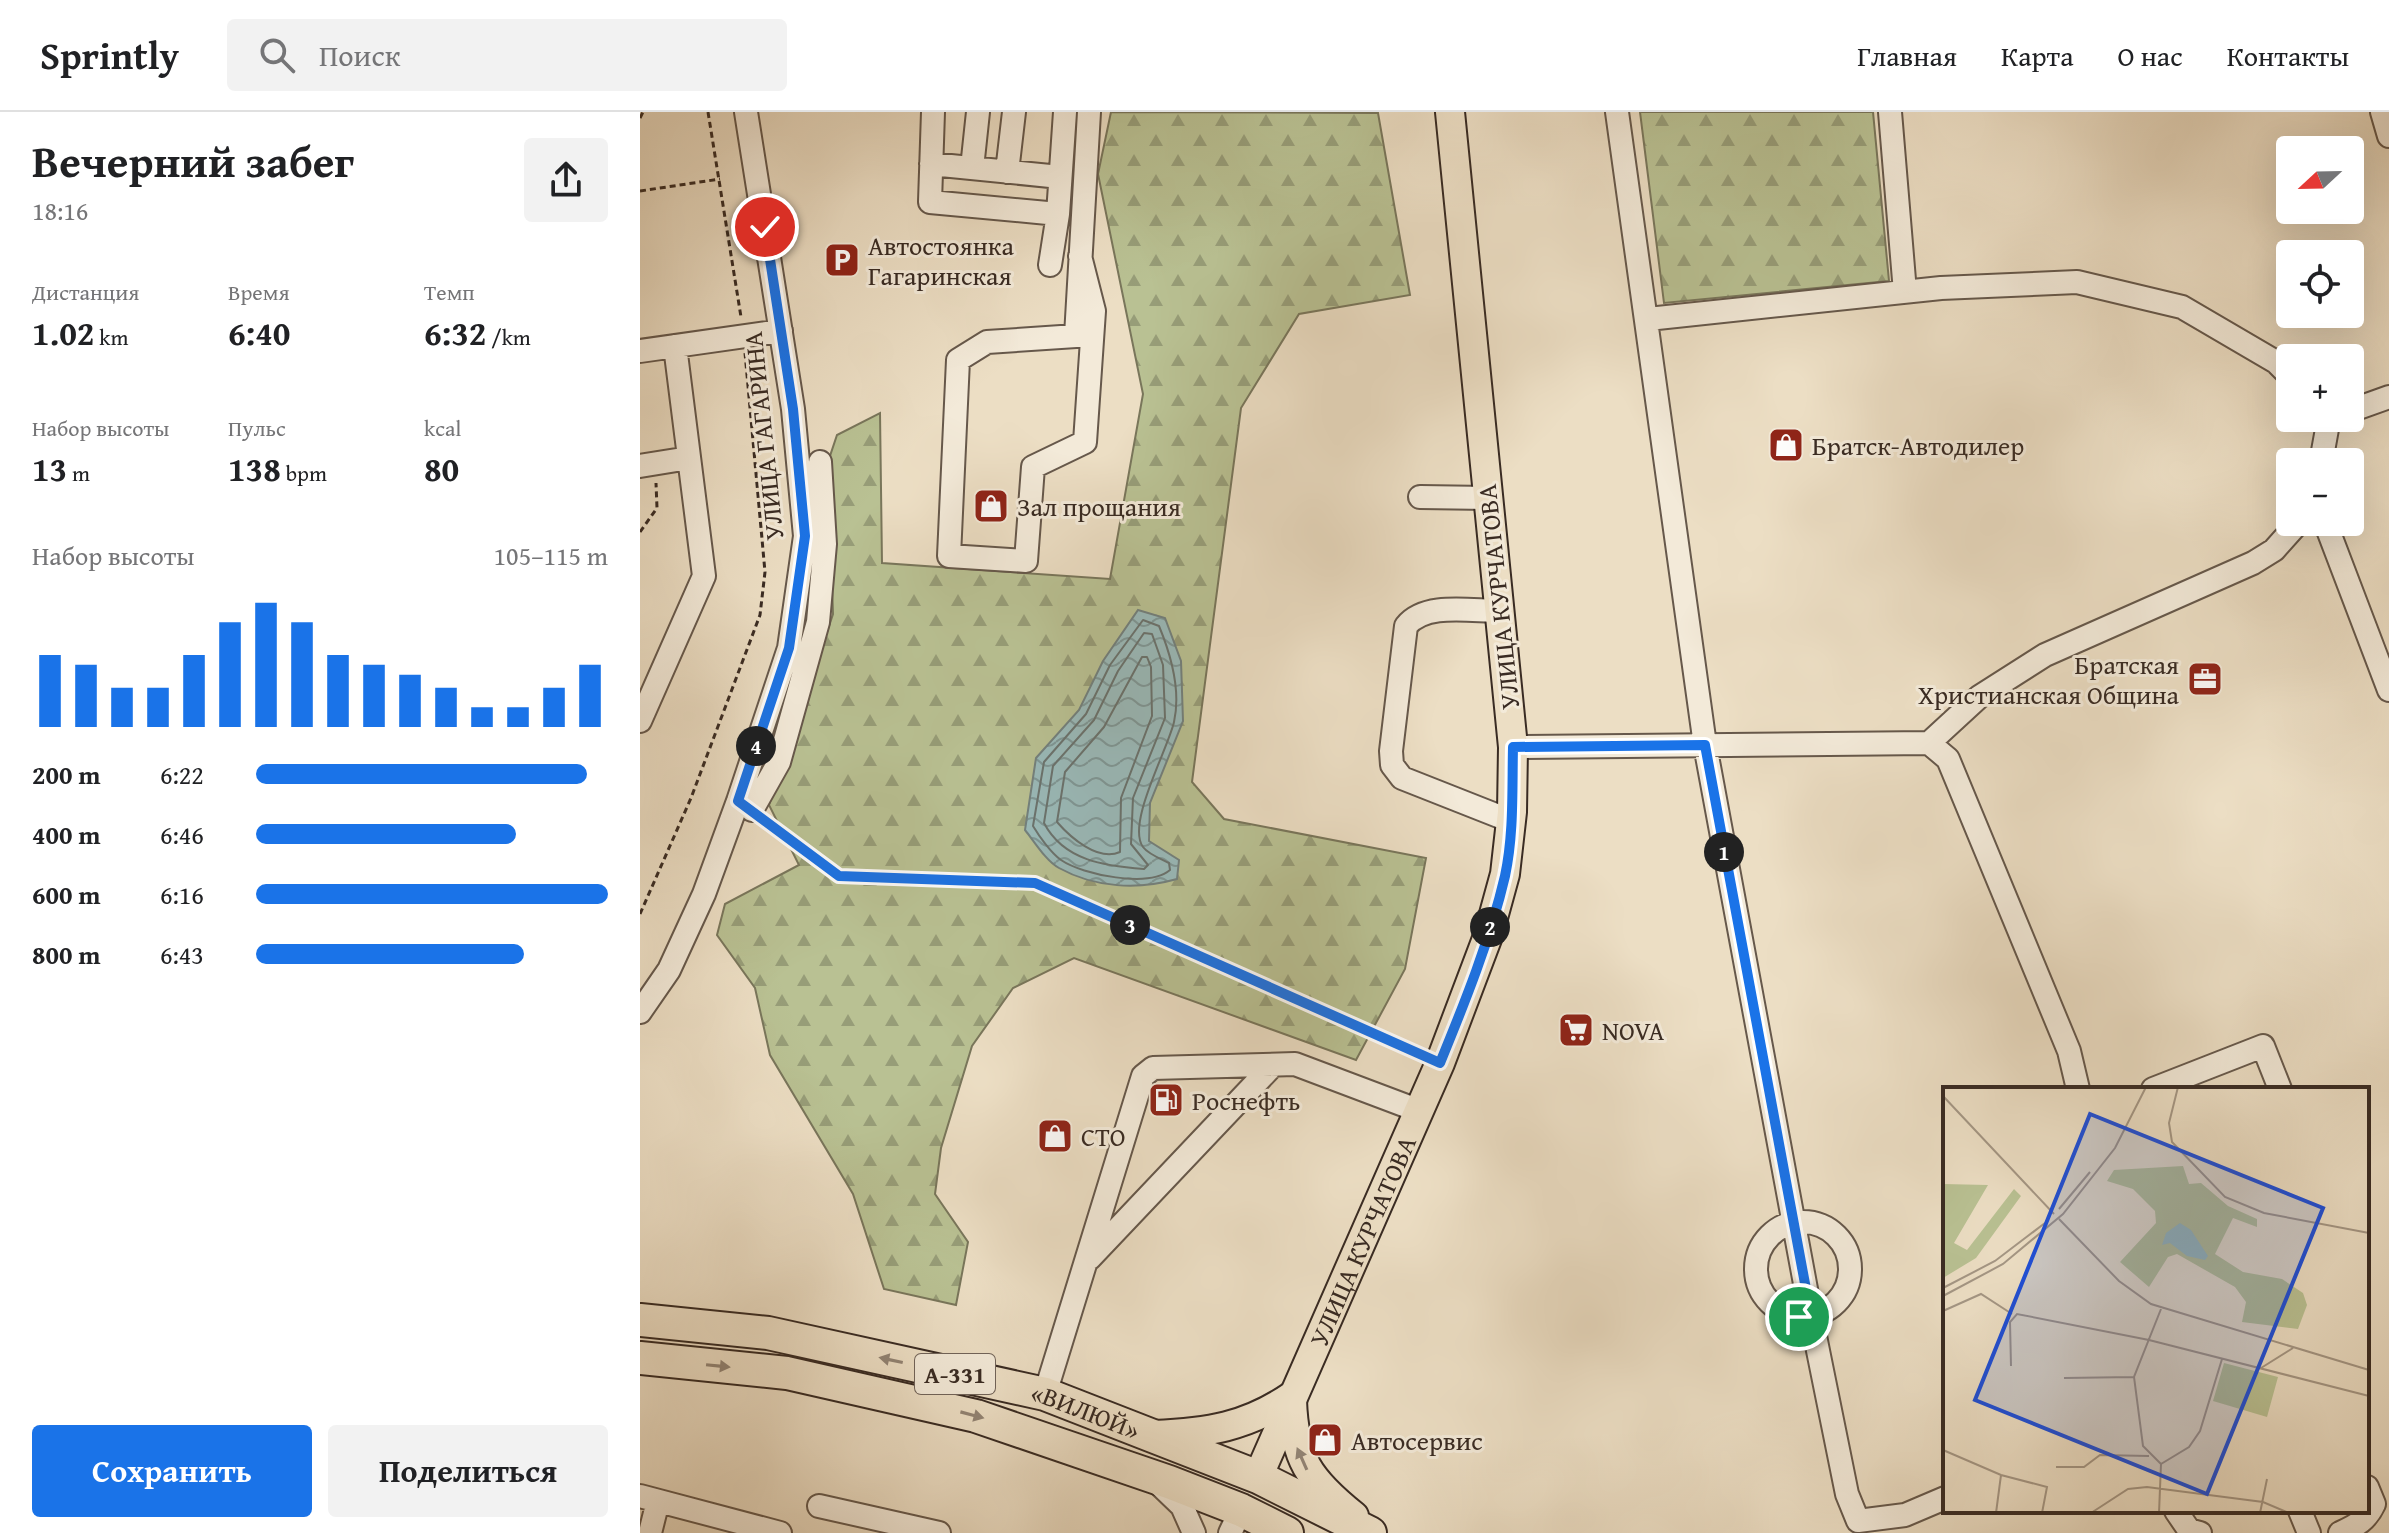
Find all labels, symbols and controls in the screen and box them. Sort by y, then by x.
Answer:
search box [227,19,787,91]
text: Sprintly [40,27,179,83]
icon: search [255,33,299,77]
text: Поиск [319,33,400,77]
text: Главная [1857,35,1957,76]
text: Карта [2001,35,2073,76]
text: О нас [2117,35,2183,76]
text: Контакты [2227,35,2349,76]
text: Вечерний забег [32,129,354,193]
north arrow [2276,136,2364,224]
map controls [2276,136,2364,536]
button: share [524,138,608,222]
text: 18:16 [32,191,88,230]
pin [731,193,799,261]
icon: check [743,205,787,249]
place label: Автостоянка Гагаринская [868,226,1014,295]
button: locate [2276,240,2364,328]
parking icon: Автостоянка Гагаринская [823,241,861,279]
text: Дистанция [32,276,140,308]
text: Время [228,276,290,308]
text: Темп [424,276,475,308]
text: 1.02 [32,308,94,357]
text: 6:40 [228,308,290,357]
text: 6:32 [424,308,486,357]
text: km [94,321,128,353]
text: /km [486,321,531,353]
street label: УЛИЦА ГАГАРИНА [733,330,793,542]
button: + [2276,344,2364,432]
text: Набор высоты [32,412,169,444]
text: Пульс [228,412,286,444]
text: kcal [424,412,462,444]
shop icon: Братск-Автодилер [1767,426,1805,464]
place label: Братск-Автодилер [1812,426,2024,465]
text: 13 [32,444,67,493]
text: 138 [228,444,281,493]
text: 80 [424,444,459,493]
button: − [2276,448,2364,536]
text: m [67,457,90,489]
text: bpm [281,457,327,489]
street label: УЛИЦА КУРЧАТОВА [1467,482,1529,712]
shop icon: Зал прощания [972,487,1010,525]
place label: Зал прощания [1017,487,1181,526]
text: Набор высоты [32,536,194,575]
text: 105–115 m [494,536,608,575]
place label: Братская Христианская Община [1918,645,2180,714]
office icon: Братская Христианская Община [2186,660,2224,698]
pin: 4 [736,726,776,766]
text: 4 [750,730,762,762]
text: 200 m [32,755,100,794]
text: 6:22 [160,755,204,794]
text: 400 m [32,815,100,854]
text: 6:46 [160,815,204,854]
pin: 1 [1704,832,1744,872]
text: 1 [1718,836,1730,868]
text: 600 m [32,875,100,914]
text: 6:16 [160,875,204,914]
pin: 3 [1110,905,1150,945]
pin: 2 [1470,907,1510,947]
text: 3 [1124,909,1136,941]
text: 2 [1484,911,1496,943]
text: 800 m [32,935,100,974]
text: 6:43 [160,935,204,974]
supermarket icon: NOVA [1557,1011,1595,1049]
place label: NOVA [1602,1011,1665,1050]
fuel station icon: Роснефть [1147,1081,1185,1119]
place label: Роснефть [1192,1081,1300,1120]
inset map [1943,1087,2369,1513]
shop icon: СТО [1036,1117,1074,1155]
place label: СТО [1081,1117,1125,1156]
street label: УЛИЦА КУРЧАТОВА [1298,1129,1425,1352]
pin [1765,1283,1833,1351]
icon: arrive [1777,1295,1821,1339]
one-way arrow [878,1353,903,1366]
road number: А-331 [915,1354,995,1394]
one-way arrow [706,1359,731,1372]
street label: «ВИЛЮЙ» [1028,1372,1146,1449]
one-way arrow [960,1410,985,1422]
shop icon: Автосервис [1306,1421,1344,1459]
place label: Автосервис [1351,1421,1483,1460]
button: Сохранить [32,1425,312,1517]
button: Поделиться [328,1425,608,1517]
one-way arrow [1296,1447,1309,1471]

